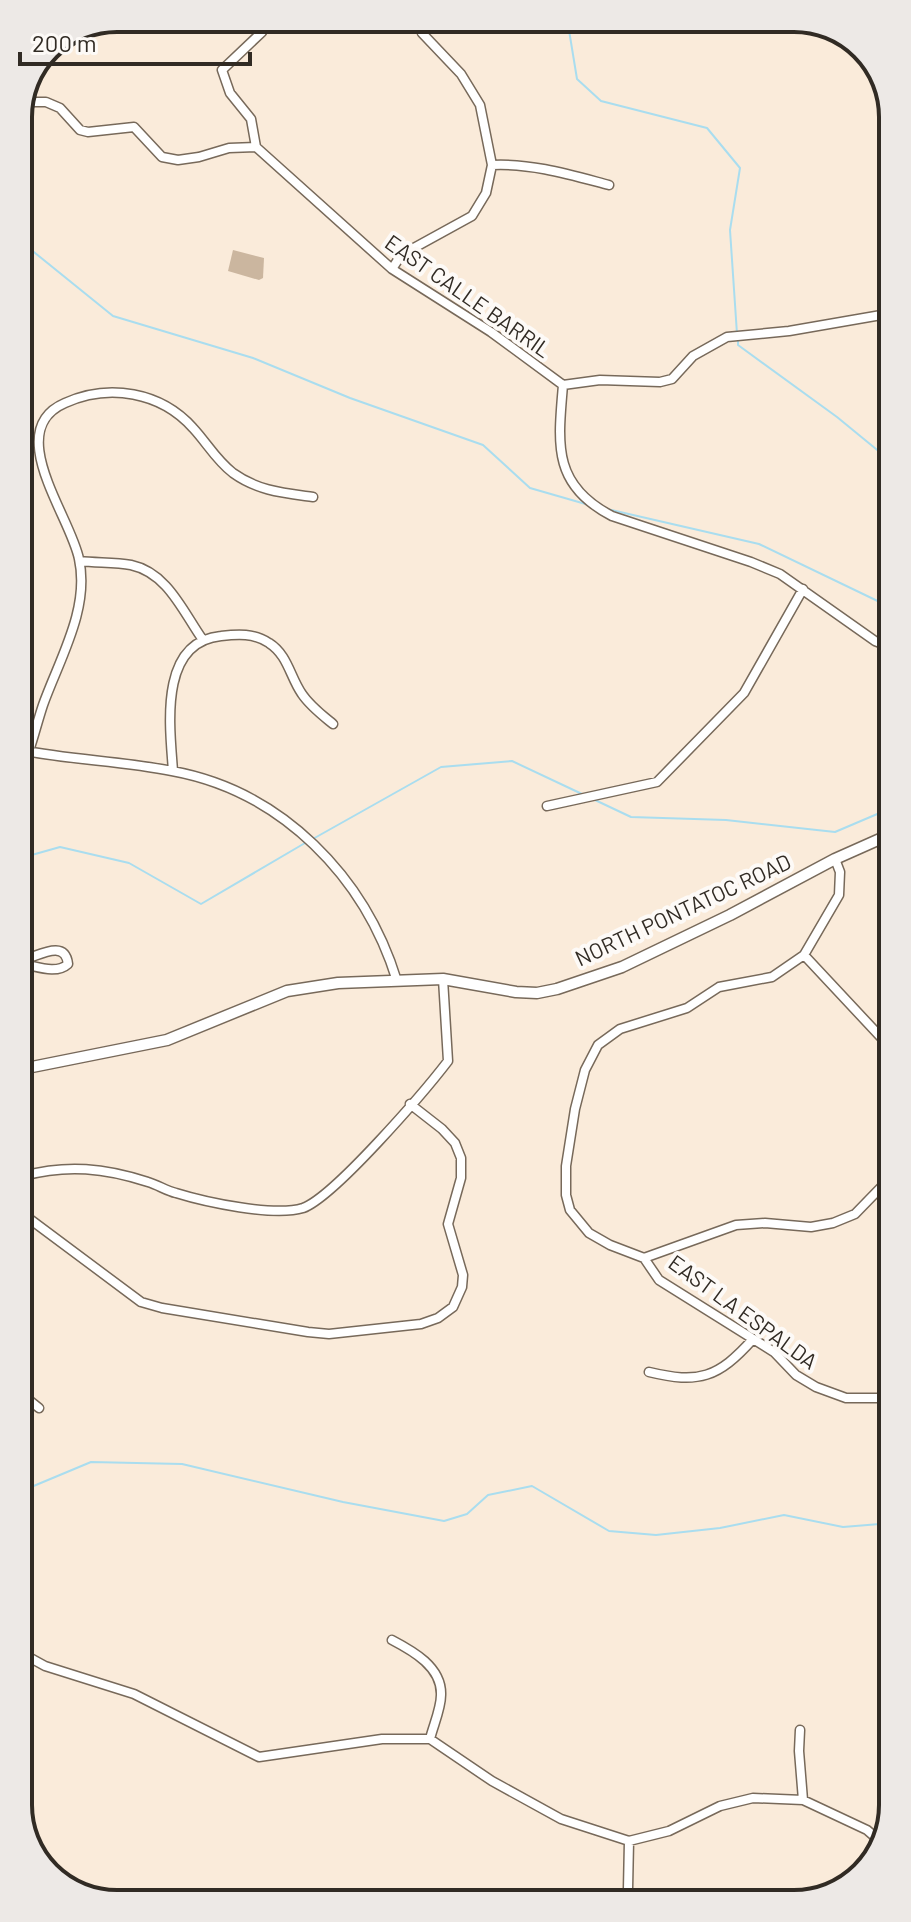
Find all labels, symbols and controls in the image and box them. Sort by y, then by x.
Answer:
scale bar [20,16,250,66]
text: 200 m [32,28,97,57]
street label: EAST CALLE BARRIL [381,228,556,362]
street label: NORTH PONTATOC ROAD [571,848,795,971]
street label: EAST LA ESPALDA [664,1249,823,1374]

